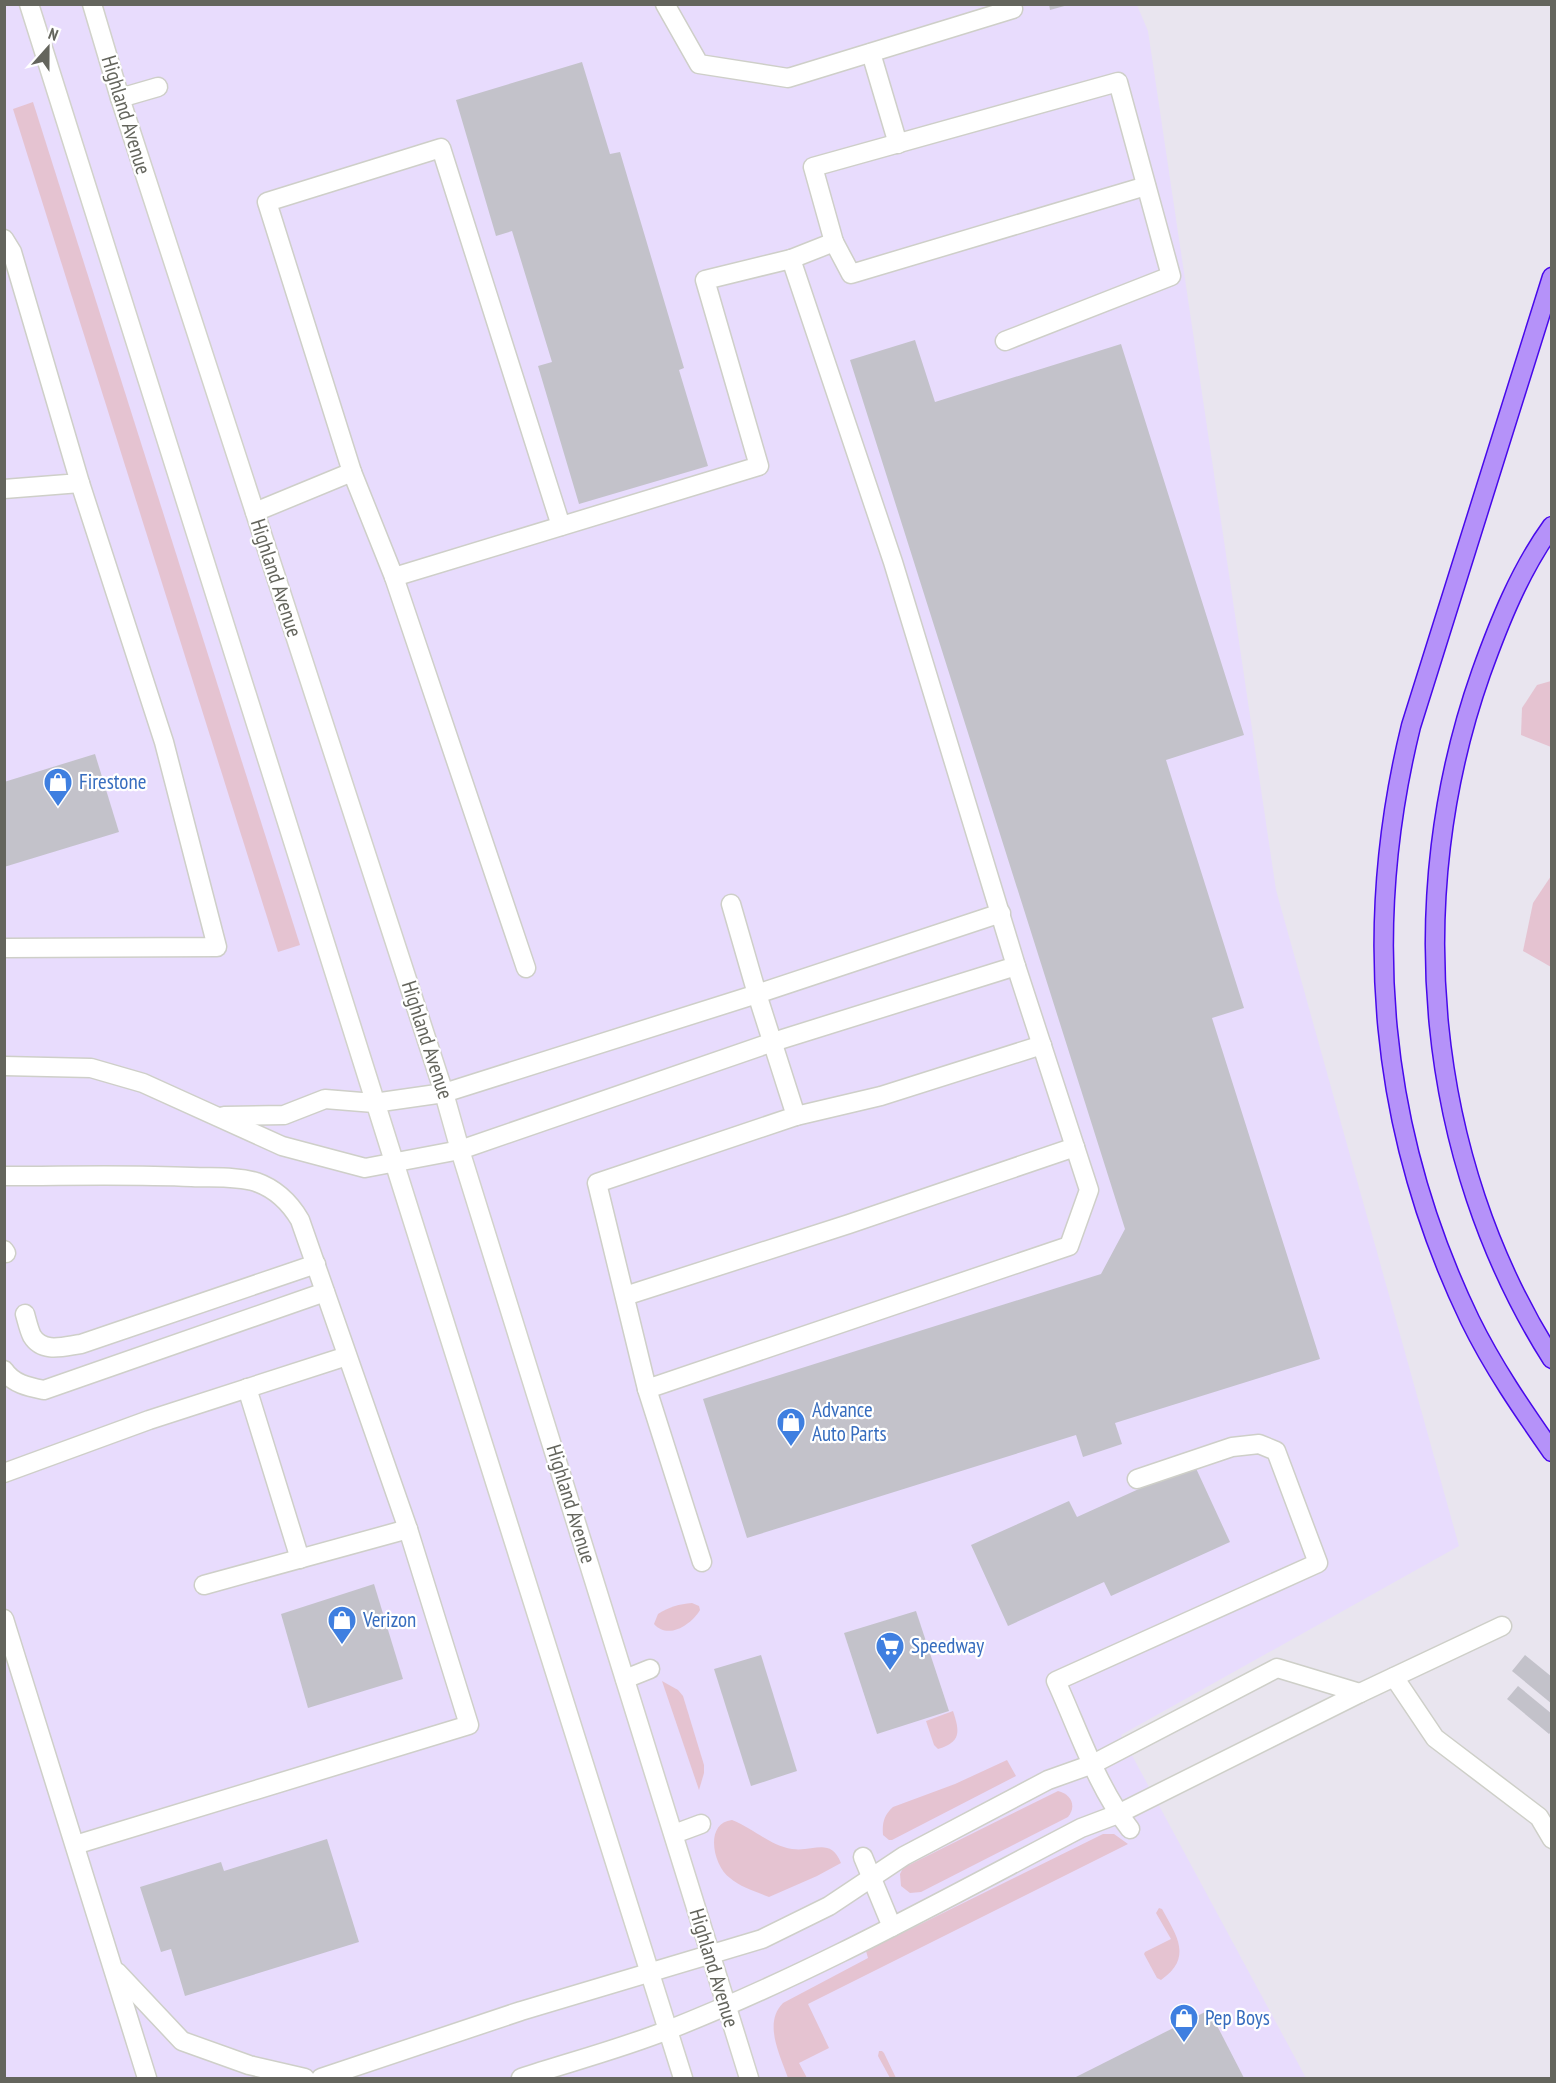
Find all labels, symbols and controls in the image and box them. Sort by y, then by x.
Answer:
north arrow [18,18,78,78]
text: N [46,23,61,45]
street label: Highland Avenue [96,52,157,177]
street label: Highland Avenue [245,515,308,640]
shop icon: Firestone [42,766,74,808]
place label: Firestone [79,768,146,795]
street label: Highland Avenue [396,977,459,1102]
place label: Advance Auto Parts [812,1396,887,1447]
shop icon: Advance Auto Parts [775,1406,807,1448]
street label: Highland Avenue [541,1441,602,1566]
shop icon: Verizon [326,1604,358,1646]
place label: Verizon [362,1606,416,1633]
supermarket icon: Speedway [874,1630,906,1672]
place label: Speedway [911,1632,984,1659]
street label: Highland Avenue [684,1905,745,2030]
shop icon: Pep Boys [1168,2002,1200,2044]
place label: Pep Boys [1205,2004,1270,2031]

